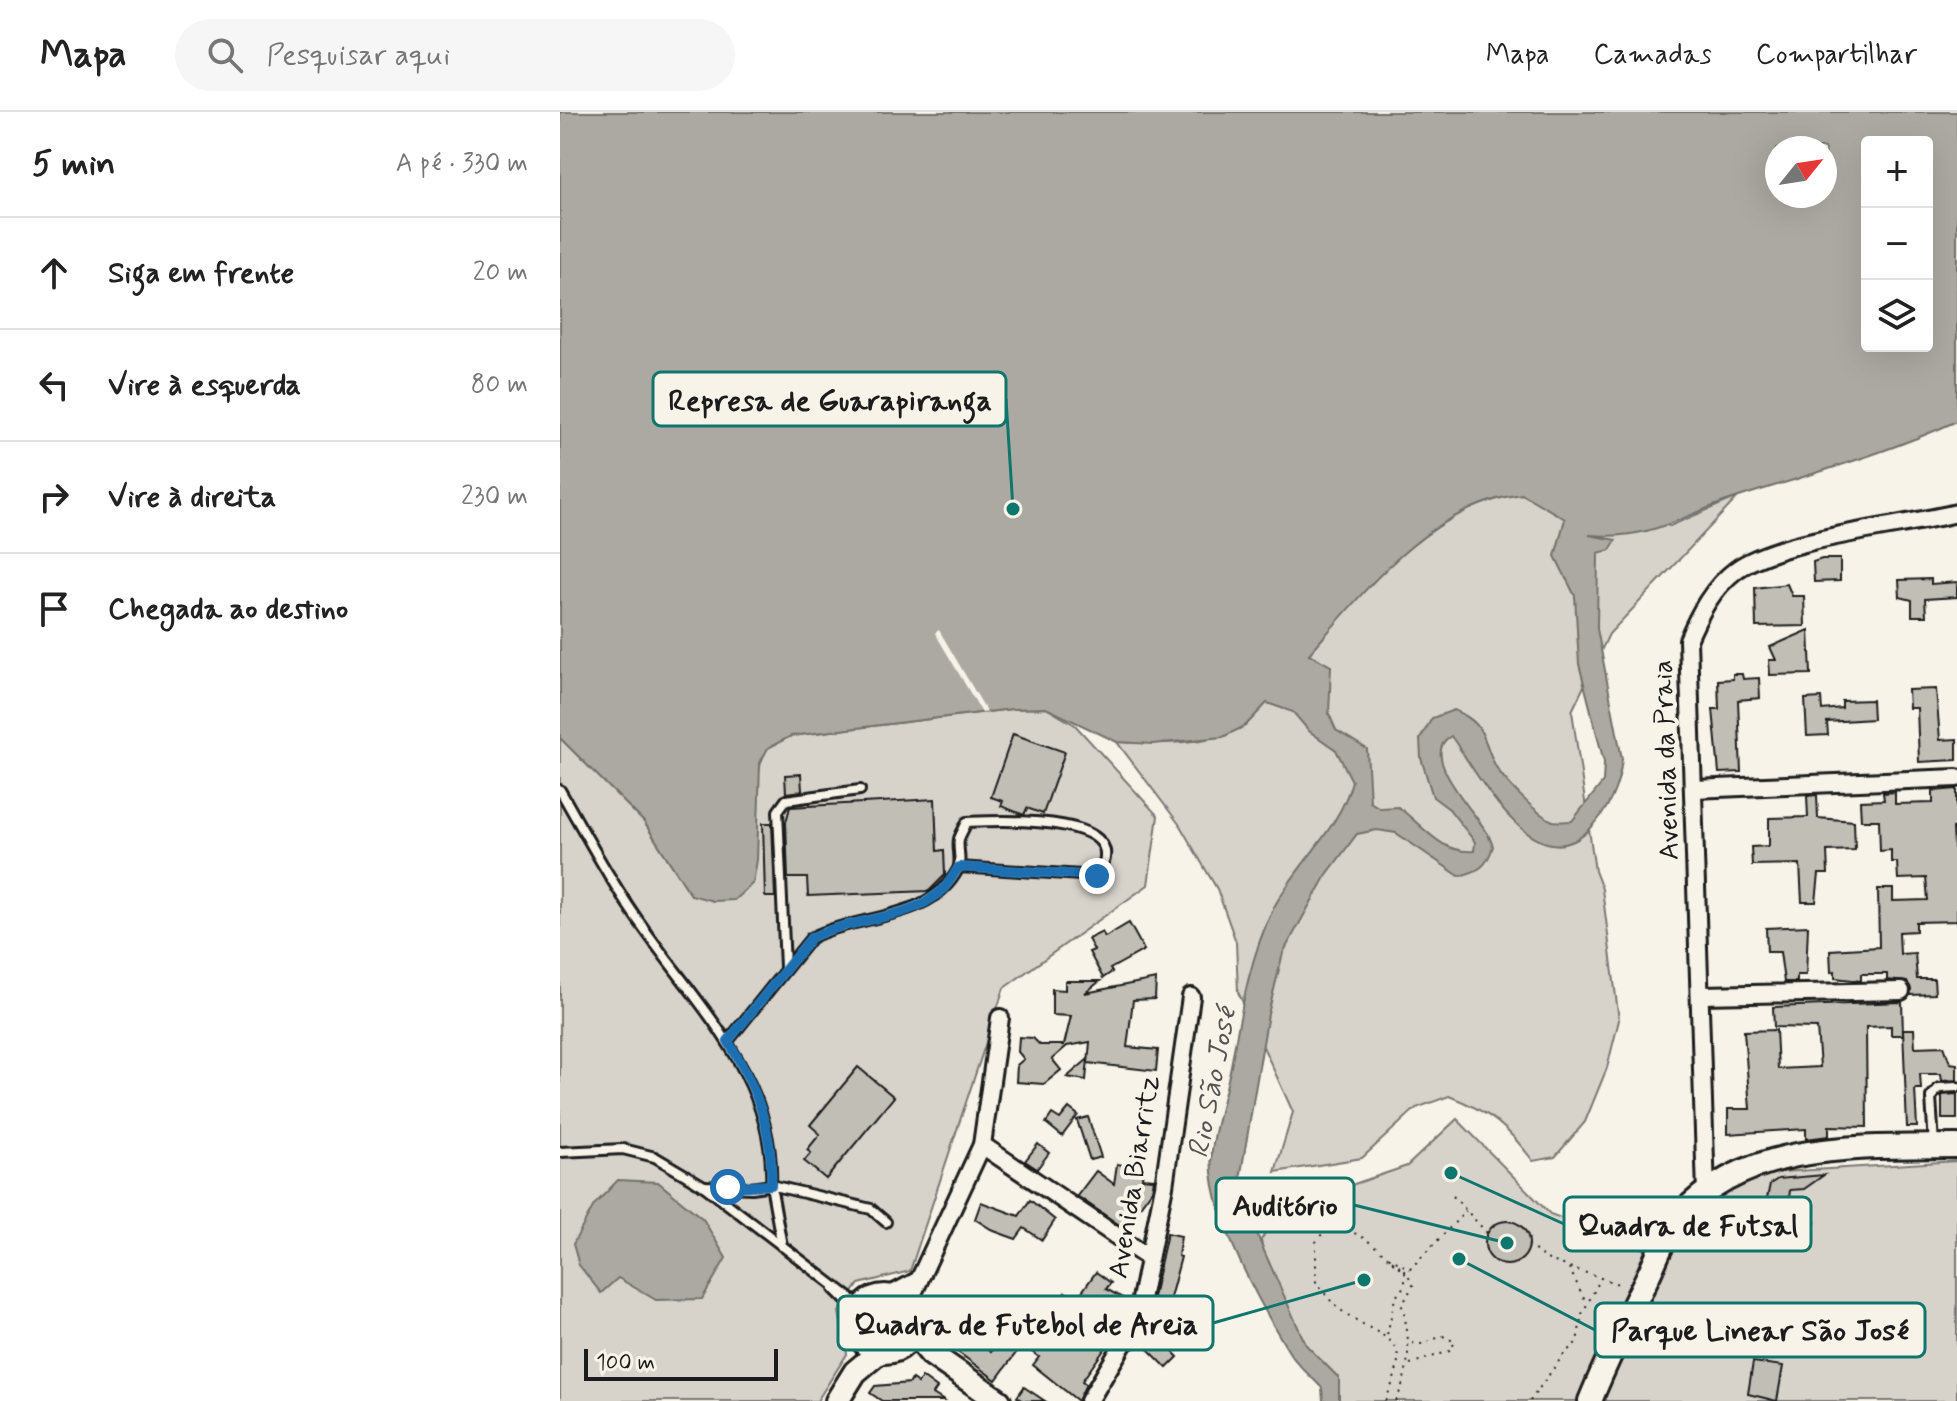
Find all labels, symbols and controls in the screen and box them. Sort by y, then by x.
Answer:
search box [175,19,735,91]
text: Mapa [40,31,127,80]
icon: search [203,33,247,77]
text: Pesquisar aqui [267,36,450,75]
text: Mapa [1486,37,1549,74]
text: Camadas [1593,37,1712,74]
text: Compartilhar [1756,37,1917,74]
north arrow [1765,136,1837,208]
map controls [1861,136,1933,352]
button: + [1861,136,1933,208]
text: 5 min [32,142,115,187]
text: A pé · 330 m [396,147,528,181]
button: − [1861,208,1933,280]
icon: ahead [32,251,76,295]
text: Siga em frente [108,254,294,293]
text: 20 m [473,256,528,290]
button: layers [1861,280,1933,352]
icon: left [32,363,76,407]
text: Vire à esquerda [108,366,301,405]
text: 80 m [471,368,528,402]
callout: Represa de Guarapiranga [653,372,1006,426]
text: Represa de Guarapiranga [668,382,992,425]
icon: right [32,475,76,519]
text: Vire à direita [108,478,276,517]
text: 230 m [461,480,528,514]
icon: arrive [32,587,76,631]
text: Chegada ao destino [108,590,348,629]
street label: Avenida da Praia [1645,659,1689,861]
route end [1079,858,1115,894]
water label: Rio São José [1179,1001,1247,1162]
street label: Avenida Biarritz [1101,1073,1169,1281]
route start [710,1169,746,1205]
callout: Auditório [1216,1178,1354,1232]
text: Auditório [1232,1187,1338,1226]
callout: Quadra de Futsal [1564,1197,1811,1251]
text: Quadra de Futsal [1578,1207,1798,1246]
callout: Quadra de Futebol de Areia [838,1296,1213,1350]
callout: Parque Linear São José [1595,1303,1925,1357]
text: Quadra de Futebol de Areia [854,1306,1198,1345]
text: Parque Linear São José [1611,1312,1910,1351]
scale bar [584,1345,778,1381]
text: 100 m [596,1349,655,1377]

